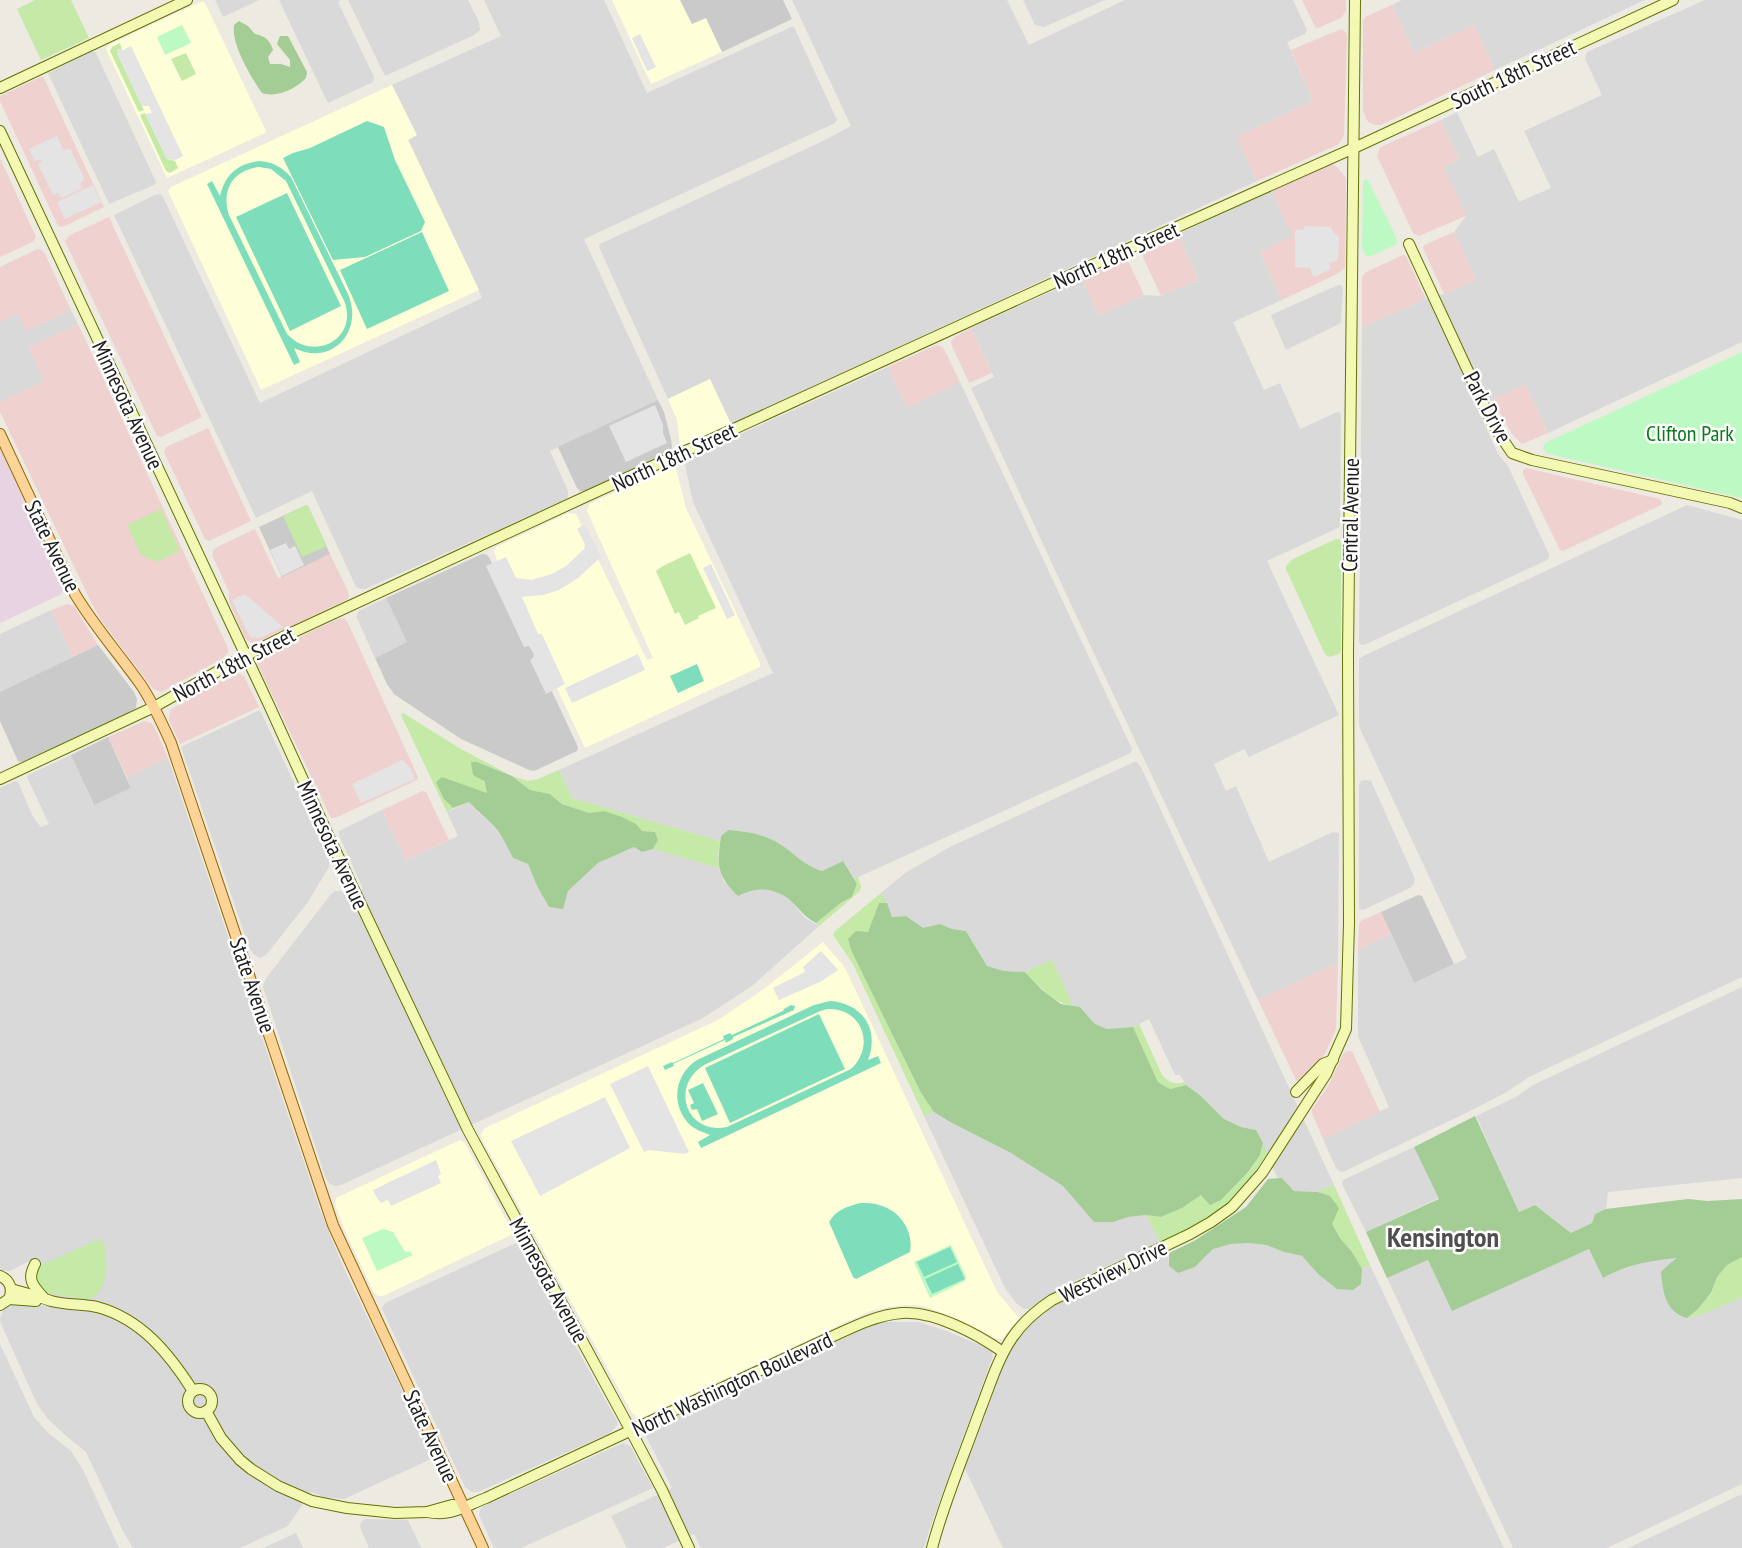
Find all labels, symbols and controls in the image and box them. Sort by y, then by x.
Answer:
street label: South 18th Street [1446,33,1580,115]
street label: North 18th Street [1049,215,1183,295]
street label: Minnesota Avenue [86,336,170,474]
street label: Park Drive [1458,367,1518,447]
street label: North 18th Street [607,416,741,498]
park label: Clifton Park [1646,419,1734,447]
street label: Central Avenue [1335,458,1365,572]
street label: State Avenue [19,495,87,597]
street label: North 18th Street [168,620,300,708]
street label: Minnesota Avenue [291,776,375,914]
street label: State Avenue [224,934,282,1036]
street label: Minnesota Avenue [503,1213,595,1347]
district label: Kensington [1387,1218,1499,1255]
street label: Westview Drive [1055,1233,1171,1309]
street label: North Washington Boulevard [627,1325,837,1443]
street label: State Avenue [397,1385,465,1487]

